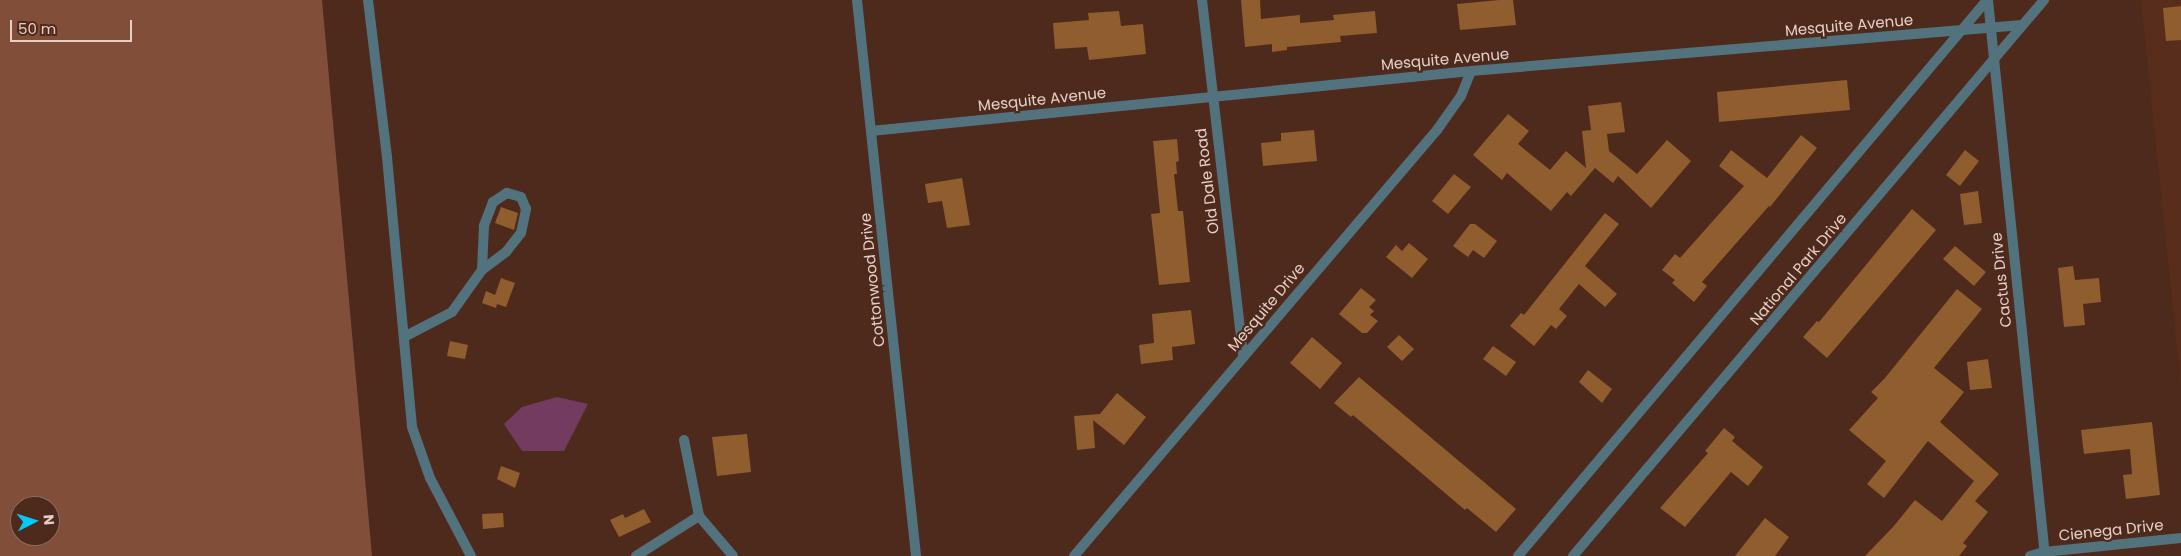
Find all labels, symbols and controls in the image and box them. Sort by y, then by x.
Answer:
scale bar [12,10,135,42]
street label: Mesquite Avenue [1784,10,1914,40]
text: 50 m [18,18,56,39]
street label: Mesquite Avenue [1380,44,1510,74]
street label: Mesquite Avenue [977,83,1107,115]
street label: Old Dale Road [1192,127,1222,235]
street label: National Park Drive [1746,209,1850,329]
street label: Cottonwood Drive [856,212,888,348]
street label: Cactus Drive [1987,232,2015,328]
street label: Mesquite Drive [1224,259,1308,355]
north arrow [10,496,60,546]
text: N [39,514,59,526]
street label: Cienega Drive [2058,516,2164,544]

